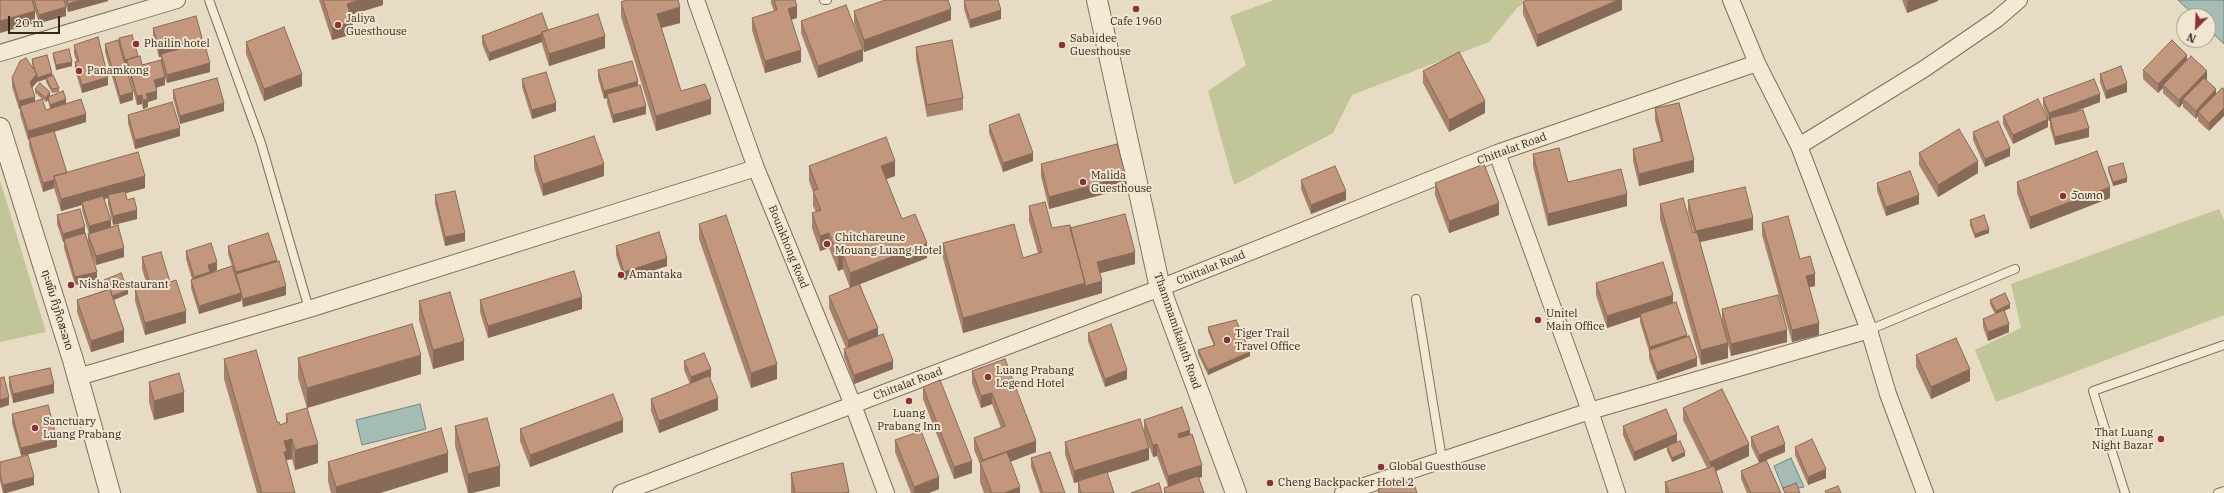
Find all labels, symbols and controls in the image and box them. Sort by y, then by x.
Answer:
marker: Cafe 1960 [1131,4,1141,14]
scale bar [10,8,62,34]
north arrow [2176,8,2216,48]
place label: Jaliya Guesthouse [346,12,407,38]
text: 20 m [15,15,44,30]
place label: Cafe 1960 [1110,15,1162,29]
marker: Jaliya Guesthouse [333,20,343,30]
text: N [2185,30,2198,46]
place label: Sabaidee Guesthouse [1070,32,1131,58]
place label: Phailin hotel [144,37,210,51]
marker: Phailin hotel [131,39,141,49]
marker: Sabaidee Guesthouse [1057,40,1067,50]
place label: Panamkong [87,64,149,78]
marker: Panamkong [74,66,84,76]
street label: Chittalat Road [1475,130,1549,168]
place label: Malida Guesthouse [1091,169,1152,195]
marker: Malida Guesthouse [1078,177,1088,187]
place label: ວັດທາດ [2071,189,2103,203]
marker: ວັດທາດ [2058,191,2068,201]
street label: Bounkhong Road [765,203,811,291]
place label: Chitchareune Mouang Luang Hotel [835,231,942,257]
marker: Chitchareune Mouang Luang Hotel [822,239,832,249]
street label: Chittalat Road [1175,248,1247,288]
street label: ຖະໜົນ ກິງກິດສະລາດ [38,268,76,352]
place label: Amantaka [629,268,682,282]
marker: Amantaka [616,270,626,280]
street label: Thammamikalath Road [1151,271,1203,391]
place label: Nisha Restaurant [79,278,169,292]
marker: Nisha Restaurant [66,280,76,290]
place label: Unitel Main Office [1546,307,1605,333]
marker: Unitel Main Office [1533,315,1543,325]
place label: Tiger Trail Travel Office [1235,327,1300,353]
marker: Tiger Trail Travel Office [1222,335,1232,345]
place label: Luang Prabang Legend Hotel [996,364,1074,390]
street label: Chittalat Road [872,365,944,403]
marker: Luang Prabang Legend Hotel [983,372,993,382]
marker: Luang Prabang Inn [904,396,914,406]
place label: Luang Prabang Inn [877,407,941,433]
place label: Sanctuary Luang Prabang [43,415,121,441]
marker: Sanctuary Luang Prabang [30,423,40,433]
place label: That Luang Night Bazar [2092,426,2153,452]
marker: That Luang Night Bazar [2156,434,2166,444]
place label: Global Guesthouse [1389,460,1486,474]
marker: Global Guesthouse [1376,462,1386,472]
place label: Cheng Backpacker Hotel 2 [1278,476,1414,490]
marker: Cheng Backpacker Hotel 2 [1265,478,1275,488]

